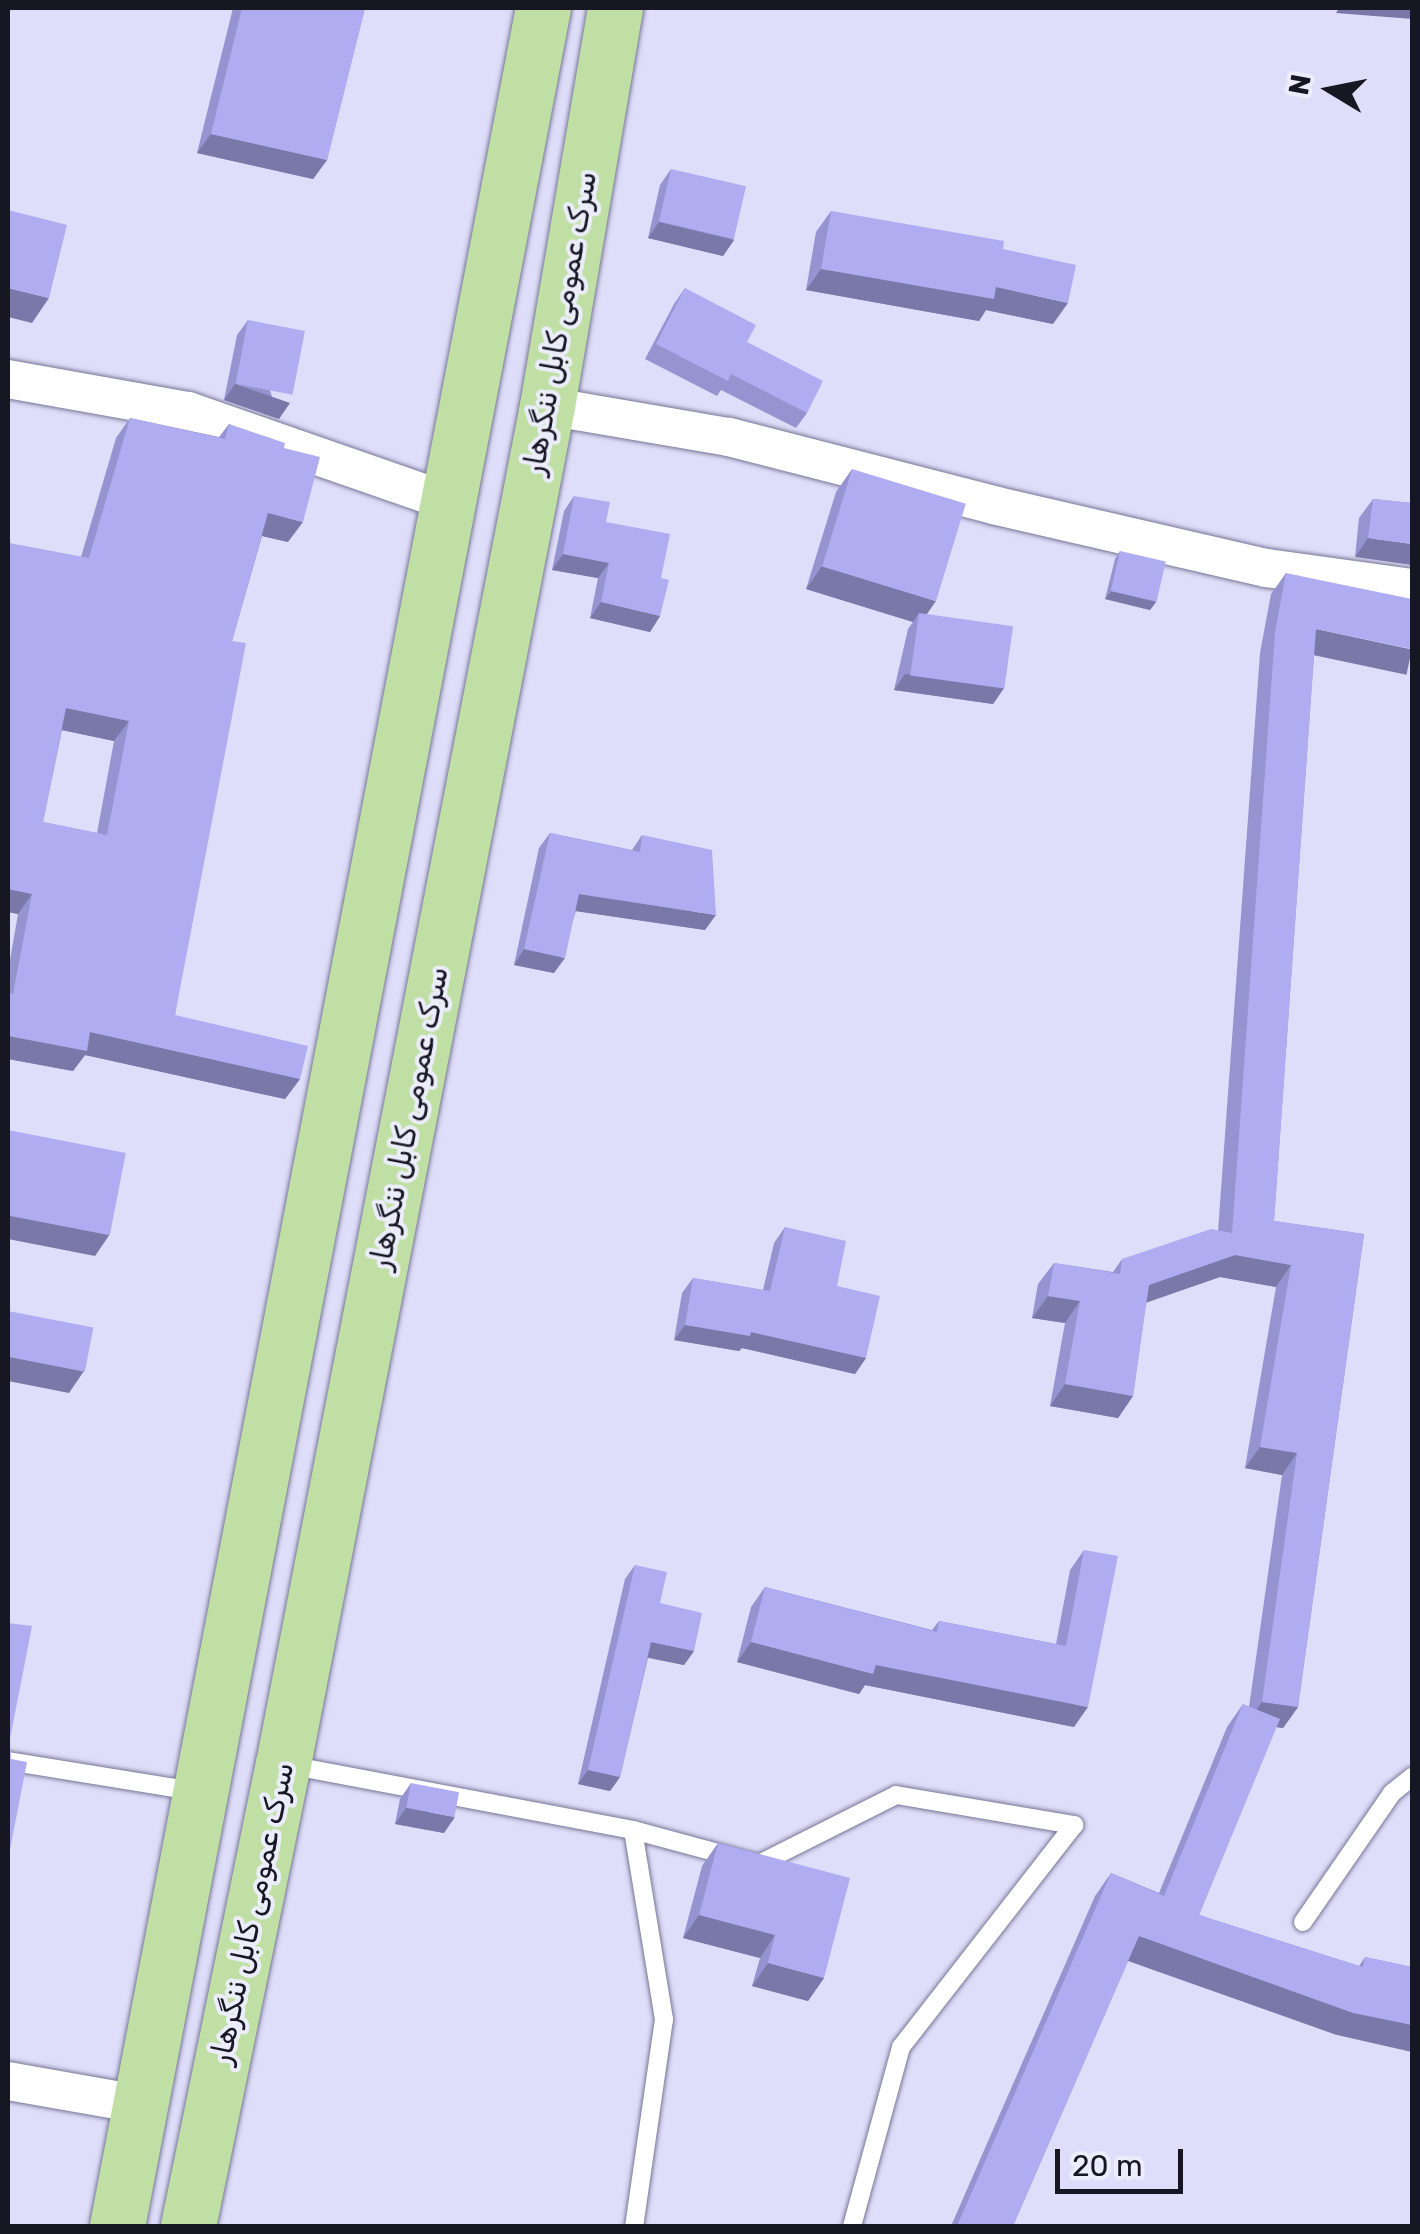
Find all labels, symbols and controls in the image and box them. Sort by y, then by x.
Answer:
north arrow [1280,40,1380,140]
text: N [1282,72,1318,97]
street label: سرک عمومی کابل ننگرهار [516,168,604,478]
street label: سرک عمومی کابل ننگرهار [362,964,456,1272]
street label: سرک عمومی کابل ننگرهار [202,1759,302,2067]
scale bar [1060,2129,1188,2191]
text: 20 m [1072,2148,1143,2184]

